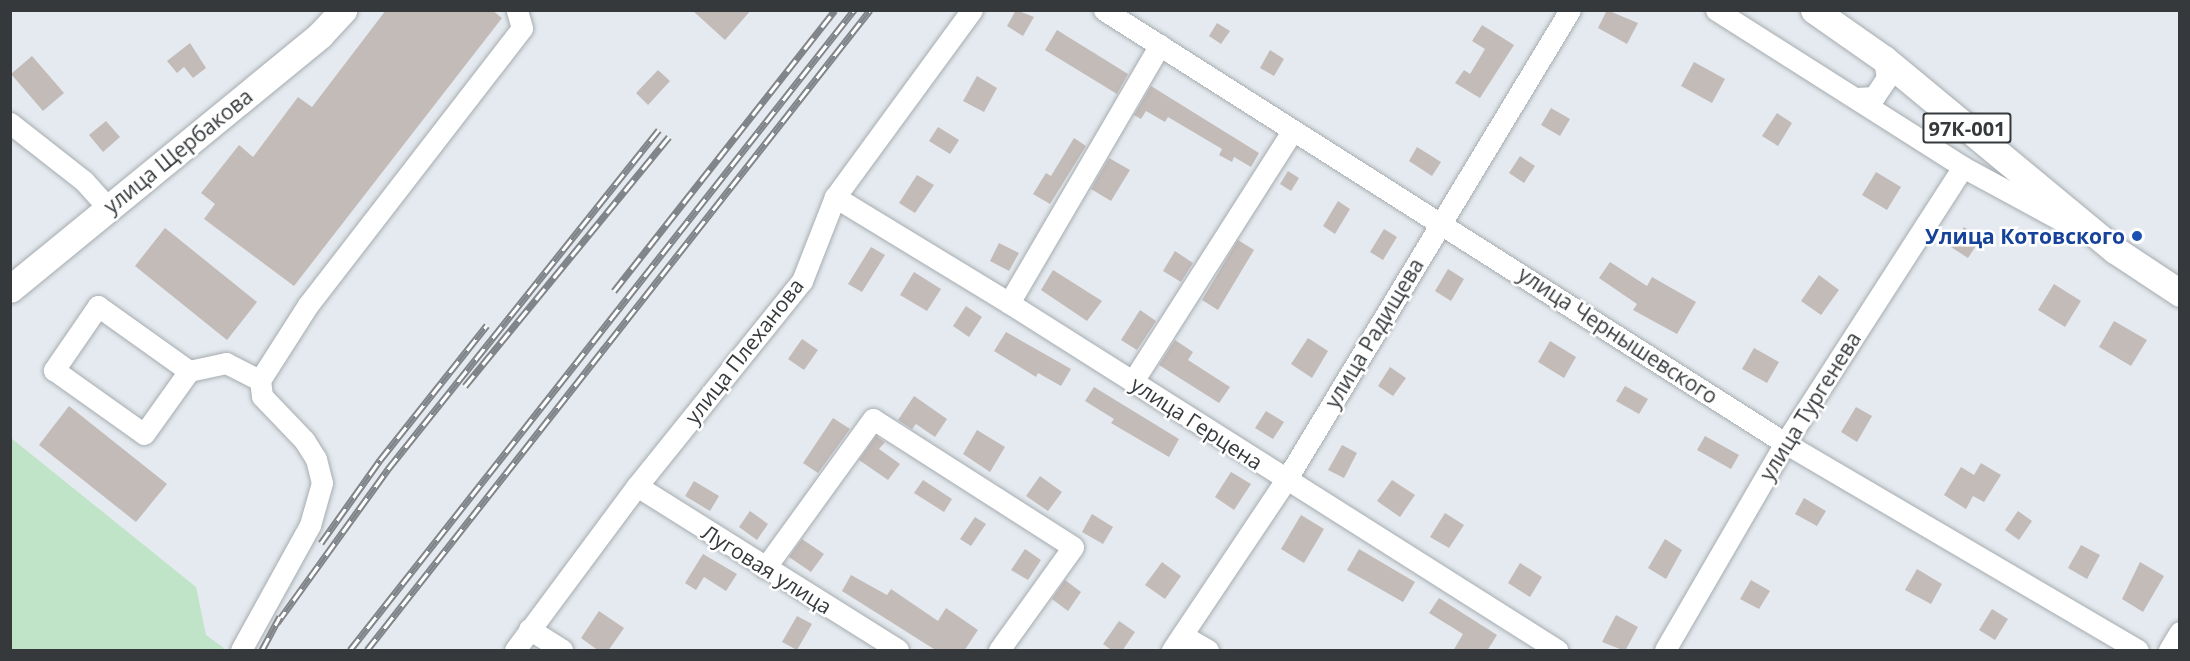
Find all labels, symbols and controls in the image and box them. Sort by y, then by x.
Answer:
street label: улица Щербакова [99,83,257,219]
road number: 97К-001 [1922,111,2012,145]
place label: Улица Котовского [1925,223,2125,249]
marker: Улица Котовского [2130,229,2144,243]
street label: улица Радищева [1319,254,1429,412]
street label: улица Чернышевского [1514,261,1722,409]
street label: улица Плеханова [679,273,809,429]
street label: улица Тургенева [1754,327,1866,485]
street label: улица Герцена [1127,371,1267,475]
street label: Луговая улица [697,519,837,619]

